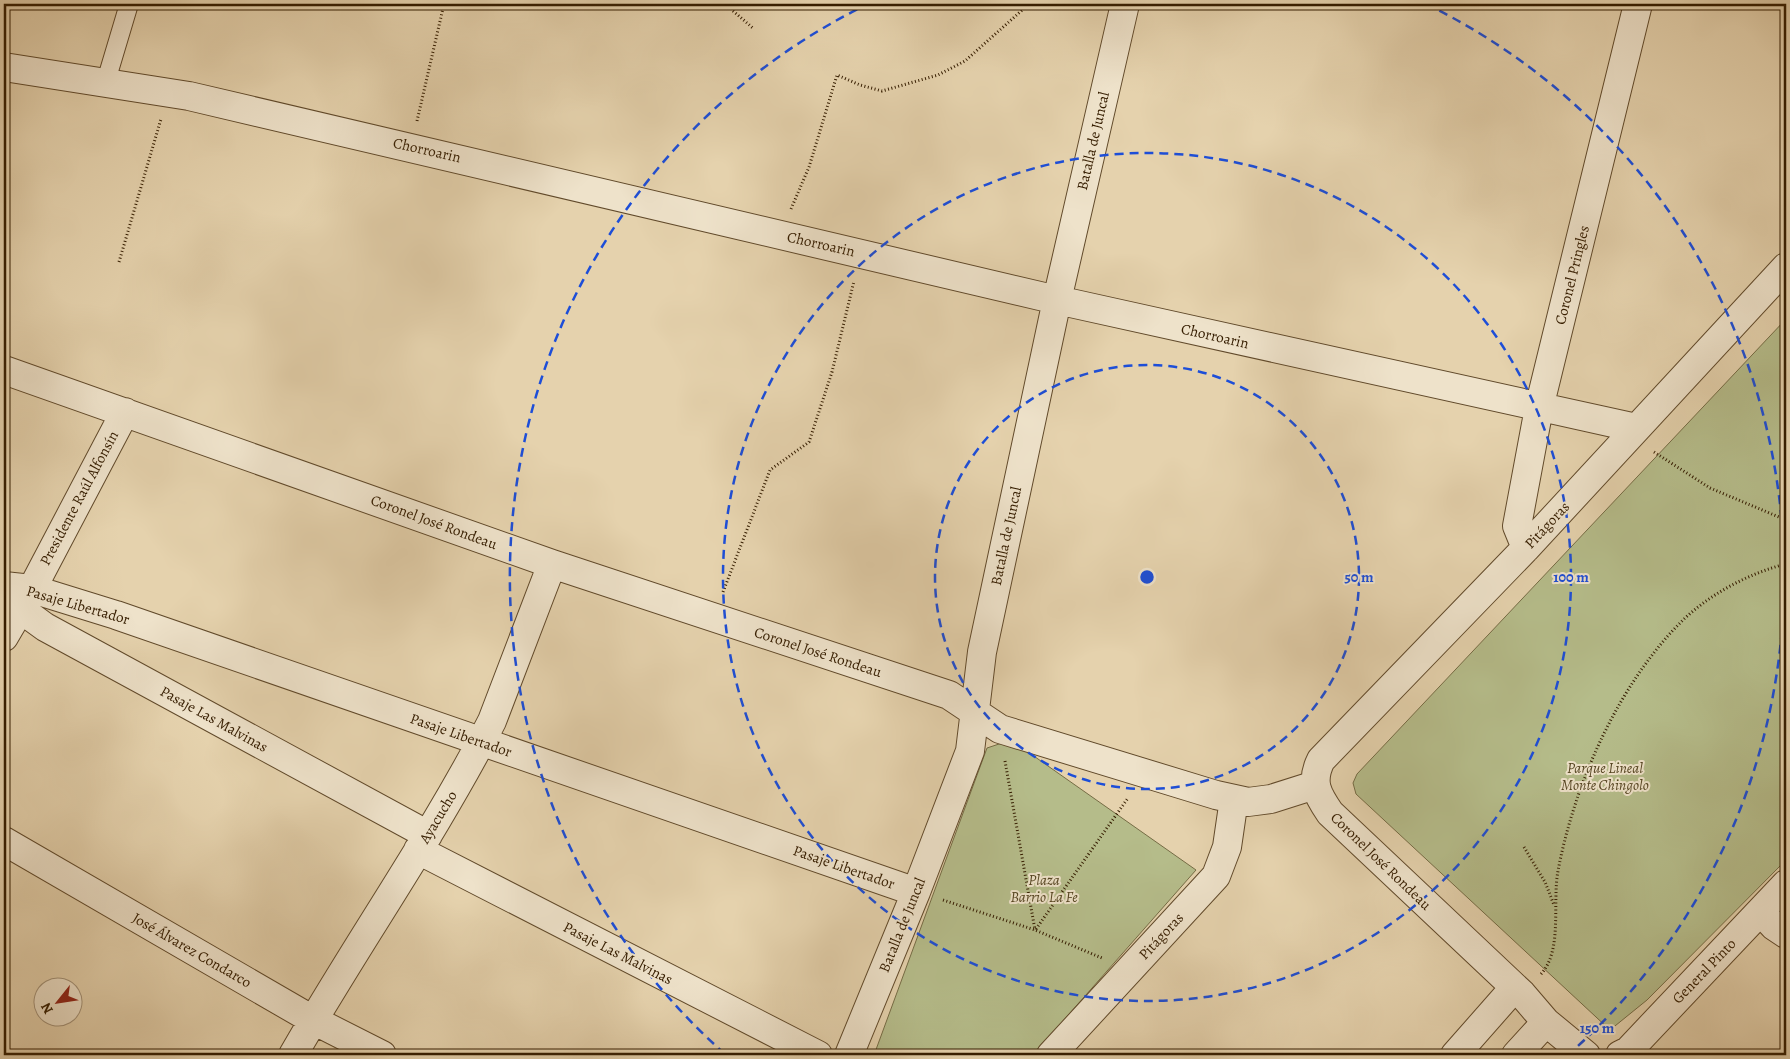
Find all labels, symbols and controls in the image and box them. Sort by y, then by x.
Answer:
street label: Batalla de Juncal [1072,89,1114,192]
street label: Chorroarin [391,133,463,167]
street label: Coronel Pringles [1550,223,1594,327]
street label: Chorroarin [785,227,857,261]
street label: Chorroarin [1179,319,1251,353]
street label: Presidente Raúl Alfonsín [35,427,123,569]
street label: Batalla de Juncal [986,484,1026,587]
street label: Coronel José Rondeau [368,490,501,554]
street label: Pitágoras [1520,497,1574,553]
text: 50 m [1344,567,1374,587]
text: 100 m [1553,567,1589,587]
centre of rings [1138,568,1156,586]
street label: Pasaje Libertador [24,581,132,629]
street label: Coronel José Rondeau [752,622,885,682]
street label: Pasaje Las Malvinas [157,681,271,757]
street label: Pasaje Libertador [407,708,515,762]
park label: Parque Lineal Monte Chingolo [1561,758,1649,795]
street label: Ayacucho [414,787,462,848]
street label: Coronel José Rondeau [1326,808,1436,915]
street label: Pasaje Libertador [790,840,898,894]
park label: Plaza Barrio La Fe [1010,870,1078,907]
street label: Batalla de Juncal [874,874,930,975]
street label: José Álvarez Condarco [129,908,255,992]
street label: Pitágoras [1134,908,1188,964]
street label: Pasaje Las Malvinas [560,917,676,989]
street label: General Pinto [1668,934,1740,1008]
north arrow [32,976,82,1026]
text: N [36,999,58,1017]
text: 150 m [1580,1018,1615,1038]

